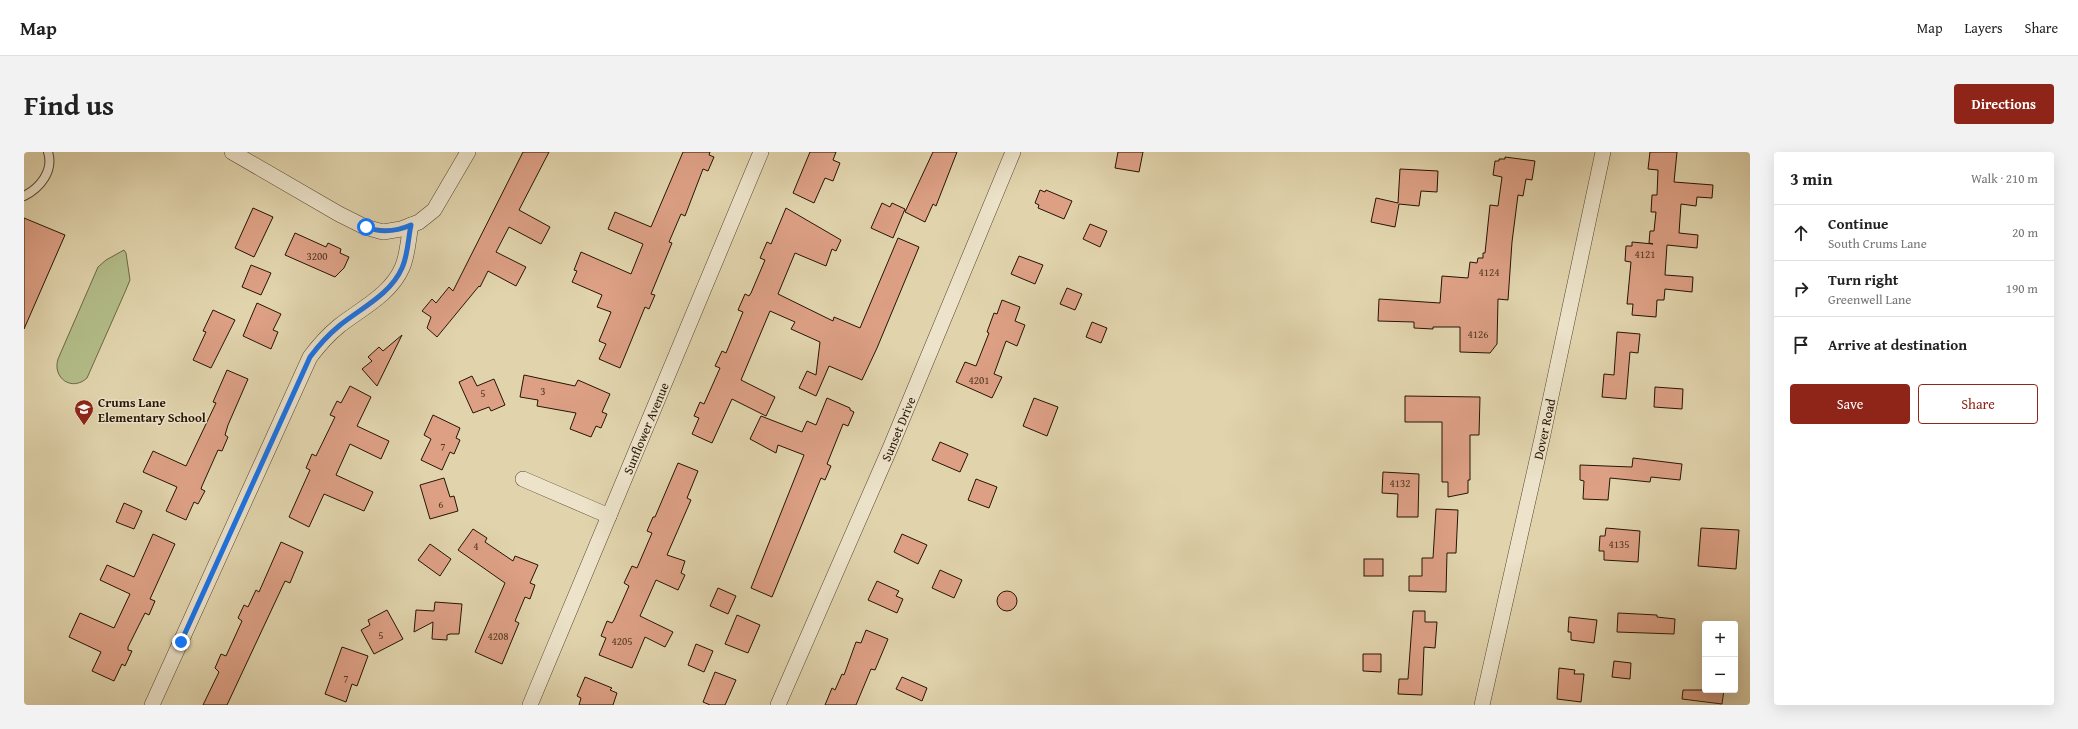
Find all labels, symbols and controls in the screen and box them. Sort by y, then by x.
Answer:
text: Map [20,14,57,42]
text: Map [1917,18,1943,38]
text: Layers [1965,18,2003,38]
text: Share [2025,18,2058,38]
text: Find us [24,84,114,125]
button: Directions [1954,84,2054,124]
text: 3 min [1790,166,1832,191]
text: Walk · 210 m [1971,169,2038,188]
text: Continue [1828,213,1889,234]
route start [357,218,375,236]
icon: ahead [1790,222,1812,244]
text: 20 m [2012,223,2038,242]
text: South Crums Lane [1828,234,1927,253]
house number: 4121 [1634,246,1656,262]
house number: 3200 [306,248,328,264]
house number: 4124 [1478,264,1500,280]
text: Turn right [1828,269,1899,290]
icon: right [1790,278,1812,300]
text: 190 m [2006,279,2038,298]
text: Greenwell Lane [1828,290,1911,309]
house number: 4126 [1467,326,1489,342]
icon: arrive [1790,334,1812,356]
text: Arrive at destination [1828,334,1967,355]
house number: 4201 [968,372,990,388]
street label: Sunflower Avenue [618,379,674,477]
house number: 3 [540,383,546,399]
button: Save [1790,384,1910,424]
button: Share [1918,384,2038,424]
house number: 5 [480,385,486,401]
place label: Crums Lane Elementary School [98,393,206,427]
street label: Sunset Drive [876,394,920,465]
street label: Dover Road [1529,397,1560,461]
school or university icon: Crums Lane Elementary School [73,398,95,426]
house number: 7 [440,438,446,454]
house number: 4132 [1389,475,1411,491]
house number: 6 [438,496,444,512]
house number: 4135 [1608,536,1630,552]
house number: 4 [473,538,479,554]
map controls [1702,621,1738,693]
button: + [1702,621,1738,657]
house number: 5 [378,627,384,643]
house number: 4208 [487,628,509,644]
route end [172,633,190,651]
house number: 4205 [611,633,633,649]
button: − [1702,657,1738,693]
house number: 7 [343,670,349,686]

